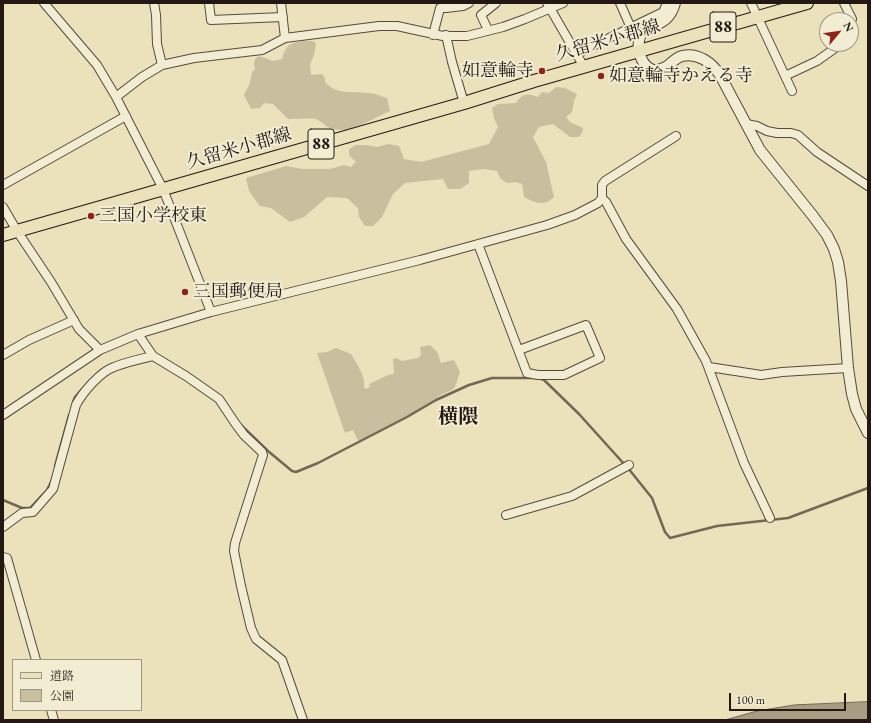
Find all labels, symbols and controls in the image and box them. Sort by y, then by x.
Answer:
road number: 88 [710,12,736,42]
north arrow [819,12,859,52]
street label: 久留米小郡線 [553,16,663,66]
text: N [840,19,857,34]
place label: 如意輪寺 [462,60,534,82]
place label: 如意輪寺かえる寺 [609,65,753,87]
marker: 如意輪寺 [537,66,547,76]
marker: 如意輪寺かえる寺 [596,71,606,81]
street label: 久留米小郡線 [184,124,294,174]
road number: 88 [308,129,334,159]
place label: 三国小学校東 [99,205,207,227]
marker: 三国小学校東 [86,211,96,221]
place label: 三国郵便局 [193,281,283,303]
marker: 三国郵便局 [180,287,190,297]
district label: 横隈 [438,406,478,430]
legend [12,659,142,711]
text: 道路 [50,668,74,684]
scale bar [731,685,848,711]
text: 公園 [50,688,74,704]
text: 100 m [736,692,765,708]

